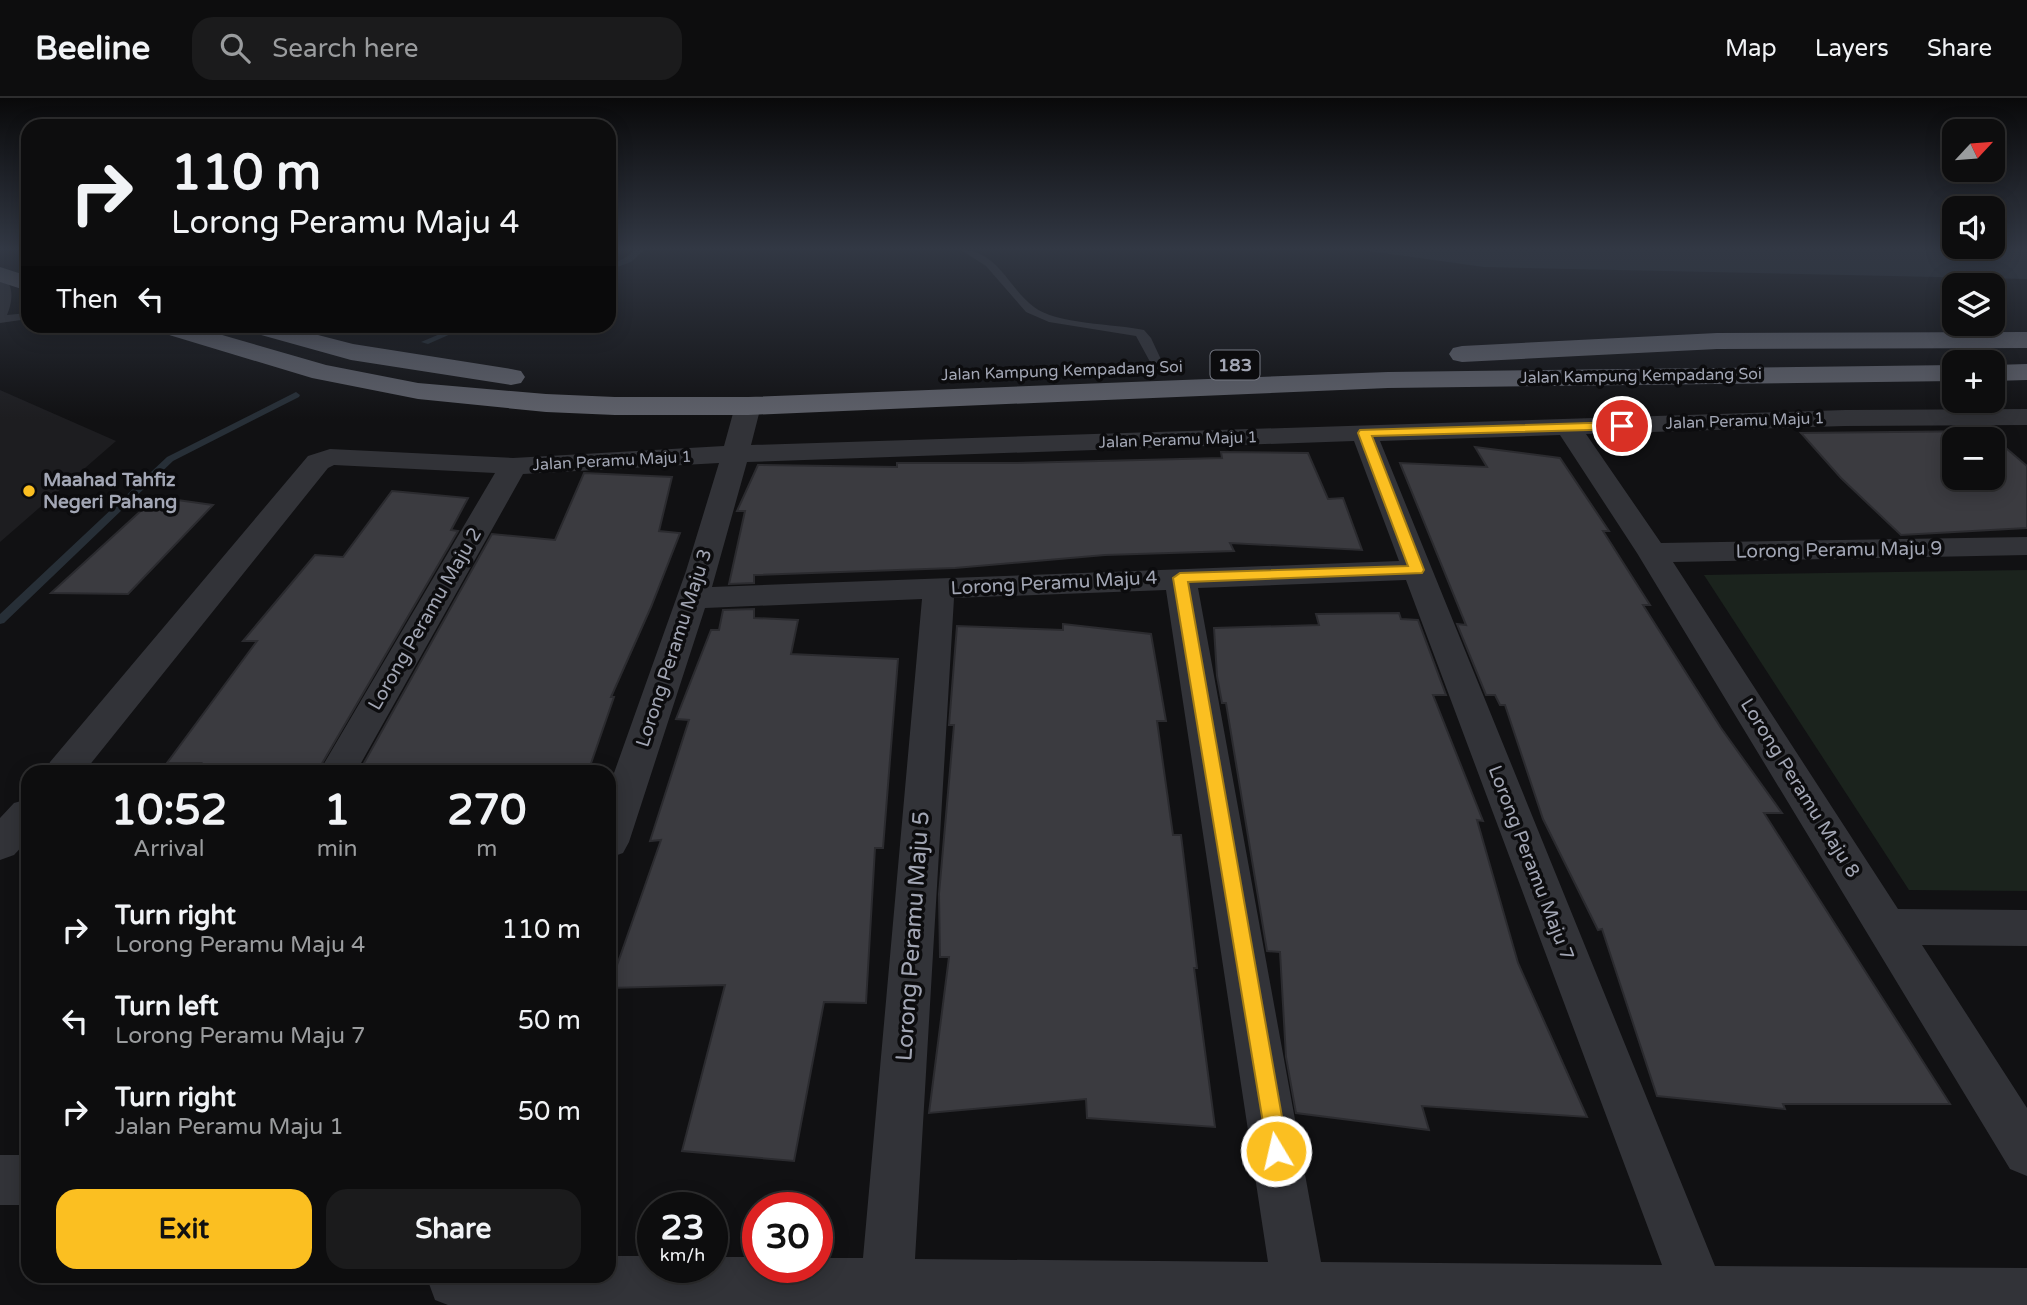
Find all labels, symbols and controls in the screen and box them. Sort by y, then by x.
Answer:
search box [192,17,682,80]
text: Beeline [35,29,150,68]
icon: search [216,29,254,67]
text: Search here [272,33,418,64]
text: Map [1725,34,1777,63]
text: Layers [1815,34,1889,63]
text: Share [1927,34,1992,63]
north arrow [1942,119,2006,182]
map controls [1942,119,2005,490]
text: 110 m [171,144,321,203]
icon: right [56,147,147,238]
button: sound [1942,196,2005,259]
text: Lorong Peramu Maju 4 [171,204,520,242]
button: layers [1942,273,2005,336]
icon: left [132,280,170,318]
text: Then [56,284,118,315]
button: + [1942,350,2005,413]
road number: 183 [1210,351,1260,380]
street label: Jalan Kampung Kempadang Soi [941,357,1183,385]
street label: Jalan Kampung Kempadang Soi [1520,364,1762,388]
pin [1592,396,1652,456]
icon: arrive [1603,407,1641,445]
street label: Jalan Peramu Maju 1 [1665,408,1825,434]
street label: Jalan Peramu Maju 1 [1098,427,1258,453]
button: − [1942,427,2005,490]
street label: Jalan Peramu Maju 1 [532,447,692,475]
place label: Maahad Tahfiz Negeri Pahang [43,469,177,514]
marker: Maahad Tahfiz Negeri Pahang [21,483,37,499]
street label: Lorong Peramu Maju 2 [364,524,486,714]
street label: Lorong Peramu Maju 9 [1735,537,1943,563]
street label: Lorong Peramu Maju 3 [632,546,716,750]
street label: Lorong Peramu Maju 4 [950,567,1158,599]
street label: Lorong Peramu Maju 8 [1736,694,1864,882]
street label: Lorong Peramu Maju 7 [1484,762,1578,964]
text: 10:52 [111,785,227,836]
text: 1 [324,785,350,836]
text: 270 [447,785,526,836]
street label: Lorong Peramu Maju 5 [890,810,936,1062]
text: Arrival [133,835,204,863]
text: min [317,835,358,863]
text: m [476,835,497,863]
text: Turn right [115,900,236,931]
icon: right [56,911,94,949]
text: 110 m [501,914,581,945]
text: Lorong Peramu Maju 4 [115,931,366,959]
text: Turn left [115,991,218,1022]
icon: left [56,1002,94,1040]
text: 50 m [518,1005,581,1036]
text: Lorong Peramu Maju 7 [115,1022,366,1050]
text: Turn right [115,1082,236,1113]
icon: right [56,1093,94,1131]
text: 50 m [518,1096,581,1127]
text: Jalan Peramu Maju 1 [115,1113,344,1141]
position arrow [1239,1114,1313,1188]
button: Exit [56,1189,312,1269]
button: Share [326,1189,581,1269]
speed limit sign: 30 [742,1192,833,1283]
text: 23 [661,1207,704,1249]
text: km/h [660,1244,705,1266]

